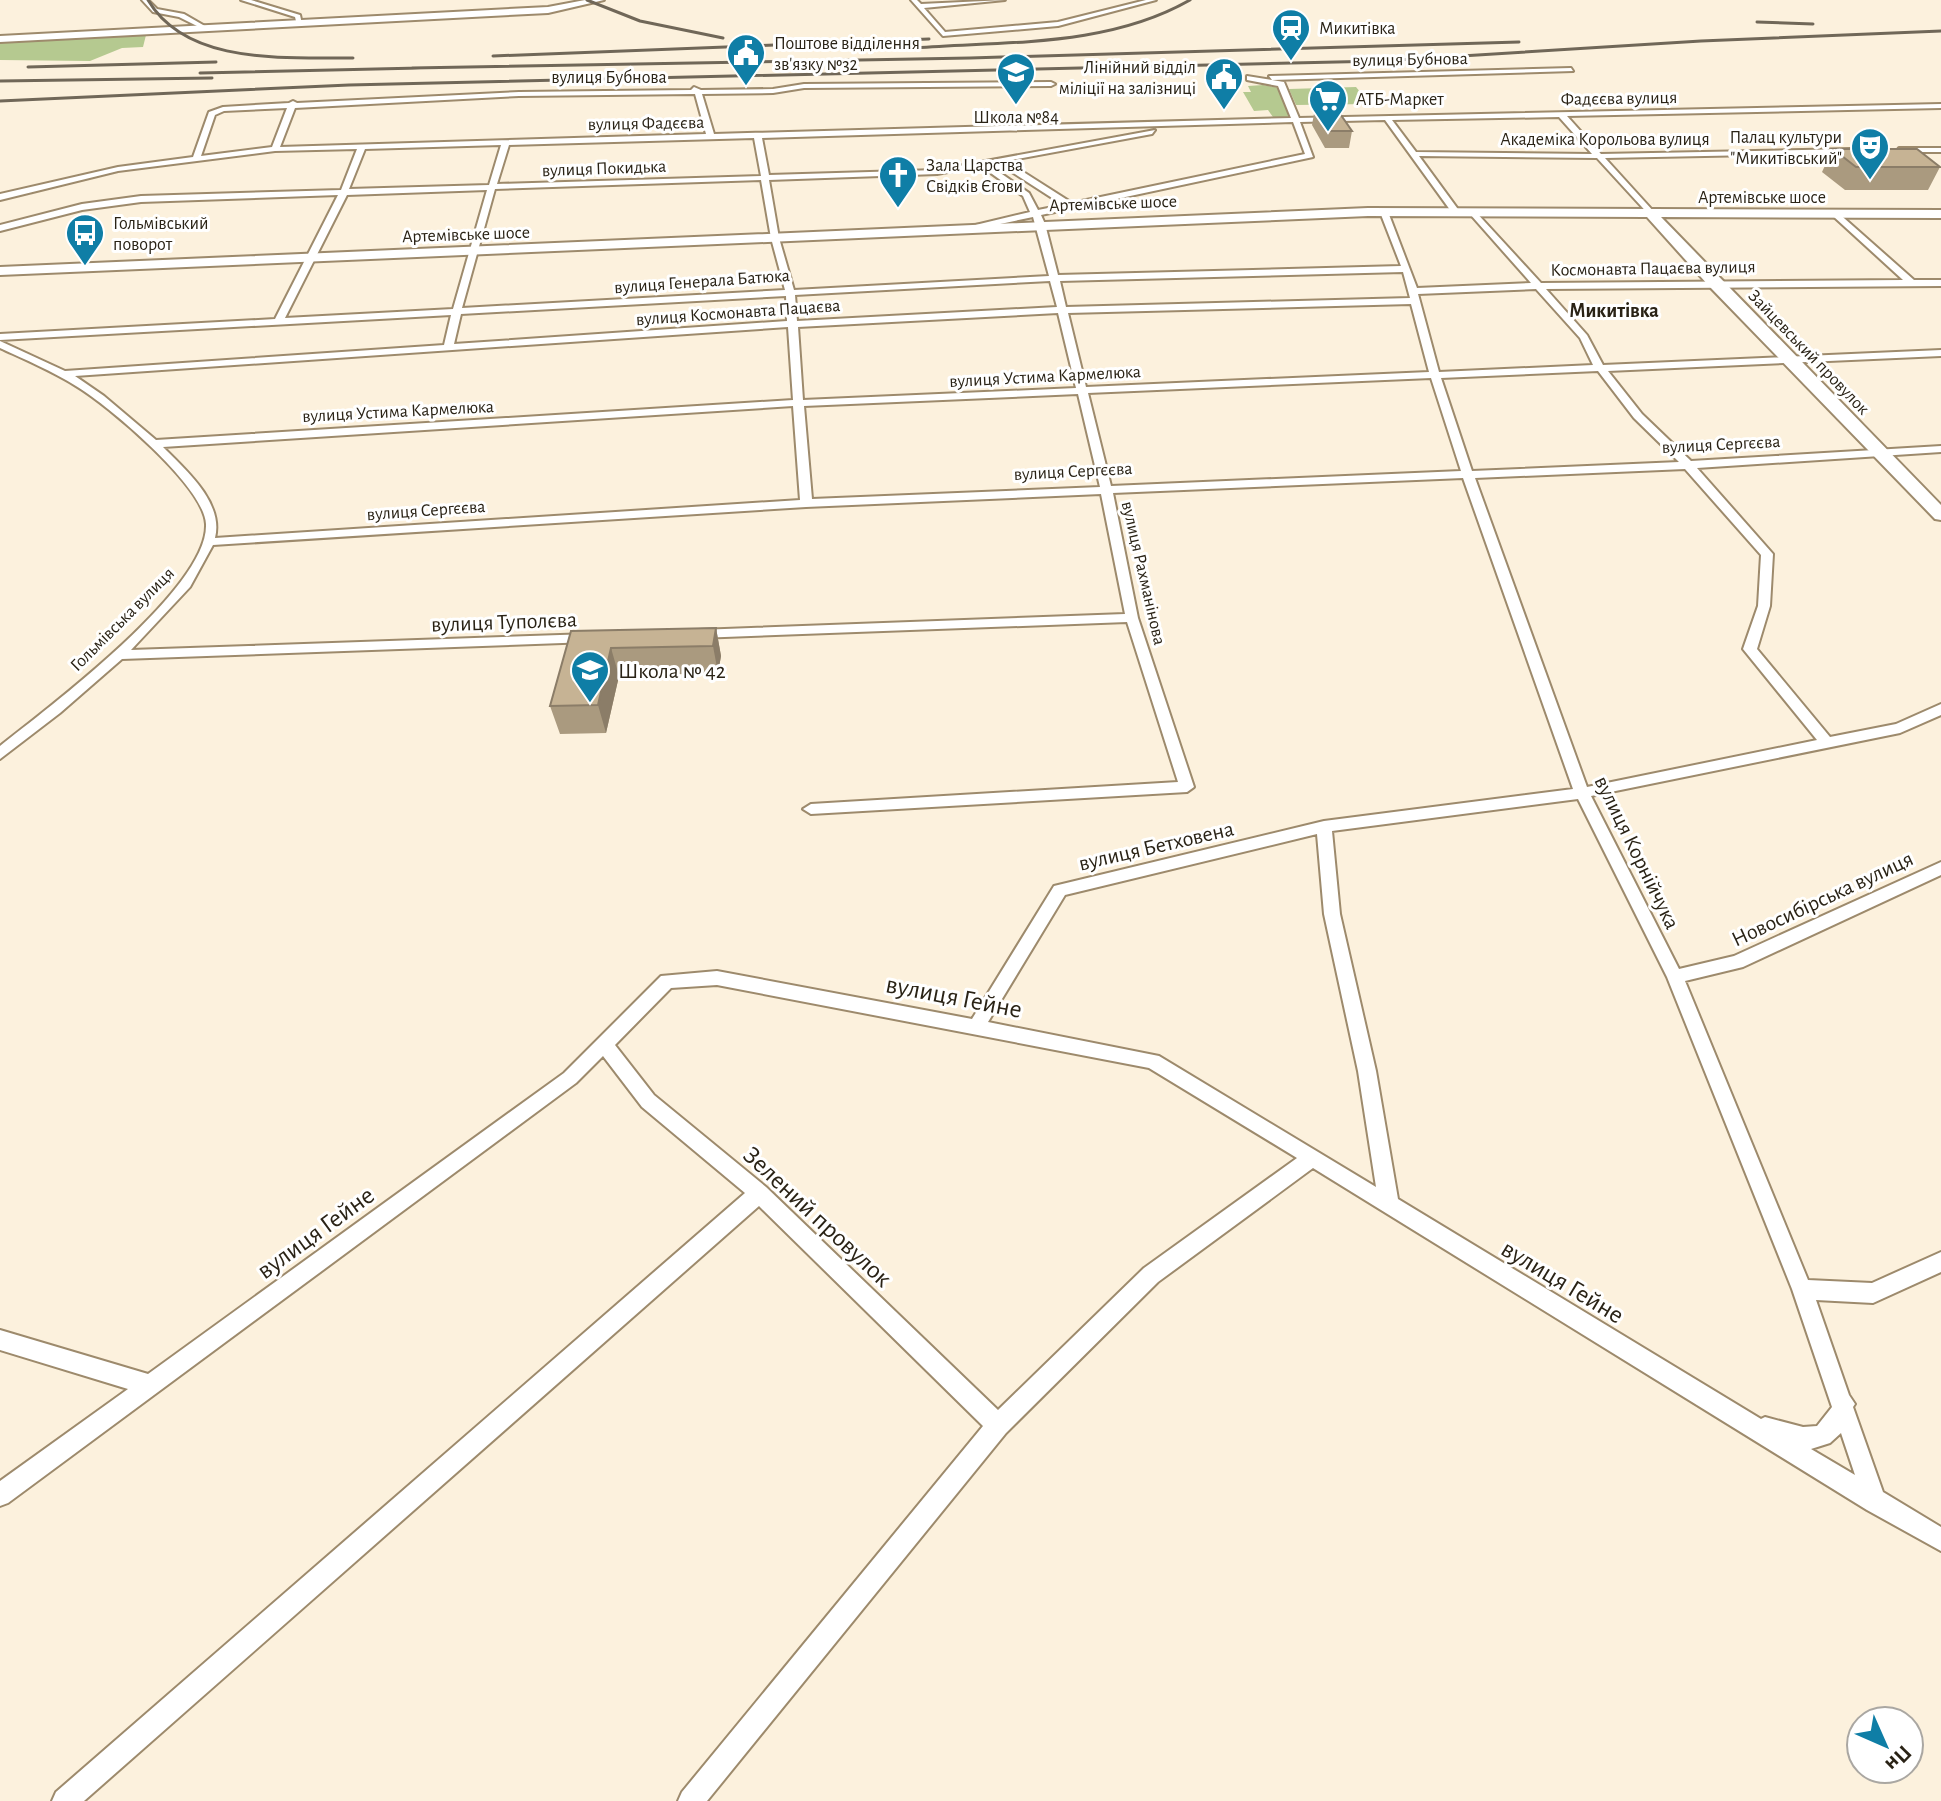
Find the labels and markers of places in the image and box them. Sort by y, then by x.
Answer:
station icon: Микитівка [1270,7,1312,62]
place label: Микитівка [1319,20,1395,38]
public building icon: Поштове відділення зв'язку №32 [725,32,767,87]
place label: Поштове відділення зв'язку №32 [774,35,920,74]
school or university icon: Школа №84 [995,51,1037,106]
public building icon: Лінійний відділ міліції на залізниці [1203,56,1245,111]
place label: Лінійний відділ міліції на залізниці [1059,59,1196,98]
supermarket icon: АТБ-Маркет [1307,78,1349,133]
place label: АТБ-Маркет [1356,91,1444,109]
place label: Школа №84 [973,109,1059,127]
theatre icon: Палац культури "Микитівський" [1849,126,1891,181]
place label: Палац культури "Микитівський" [1730,129,1842,168]
church icon: Зала Царства Свідків Єгови [877,154,919,209]
place label: Зала Царства Свідків Єгови [926,157,1023,196]
bus stop icon: Гольмівський поворот [64,212,106,267]
place label: Гольмівський поворот [113,215,208,254]
school or university icon: Школа № 42 [569,649,611,704]
place label: Школа № 42 [618,660,726,682]

